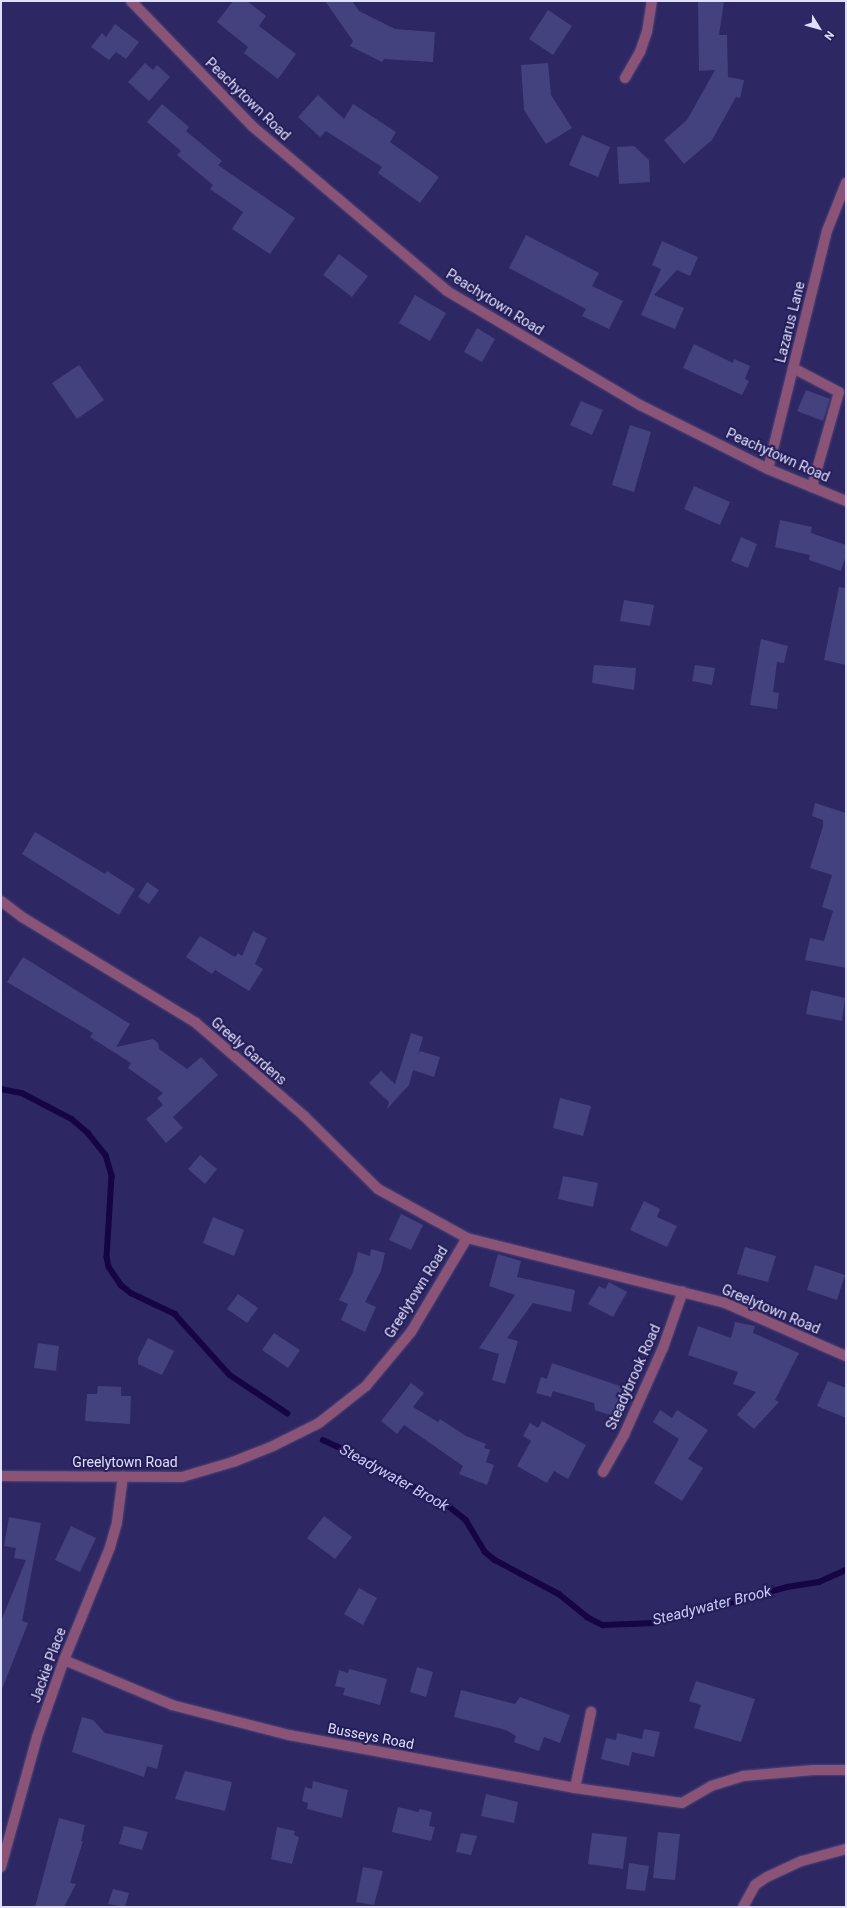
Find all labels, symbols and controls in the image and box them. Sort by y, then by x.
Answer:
north arrow [799,8,839,48]
text: N [821,29,837,43]
street label: Peachytown Road [202,54,294,144]
street label: Peachytown Road [443,265,547,339]
street label: Lazarus Lane [772,280,808,364]
street label: Peachytown Road [724,425,832,485]
street label: Greely Gardens [208,1014,290,1088]
street label: Greelytown Road [381,1243,451,1341]
street label: Greelytown Road [719,1281,823,1337]
street label: Steadybrook Road [602,1322,664,1432]
water label: Steadywater Brook [336,1441,452,1515]
street label: Greelytown Road [72,1454,178,1470]
water label: Steadywater Brook [651,1583,773,1629]
street label: Jackie Place [27,1625,69,1705]
street label: Busseys Road [326,1719,416,1753]

